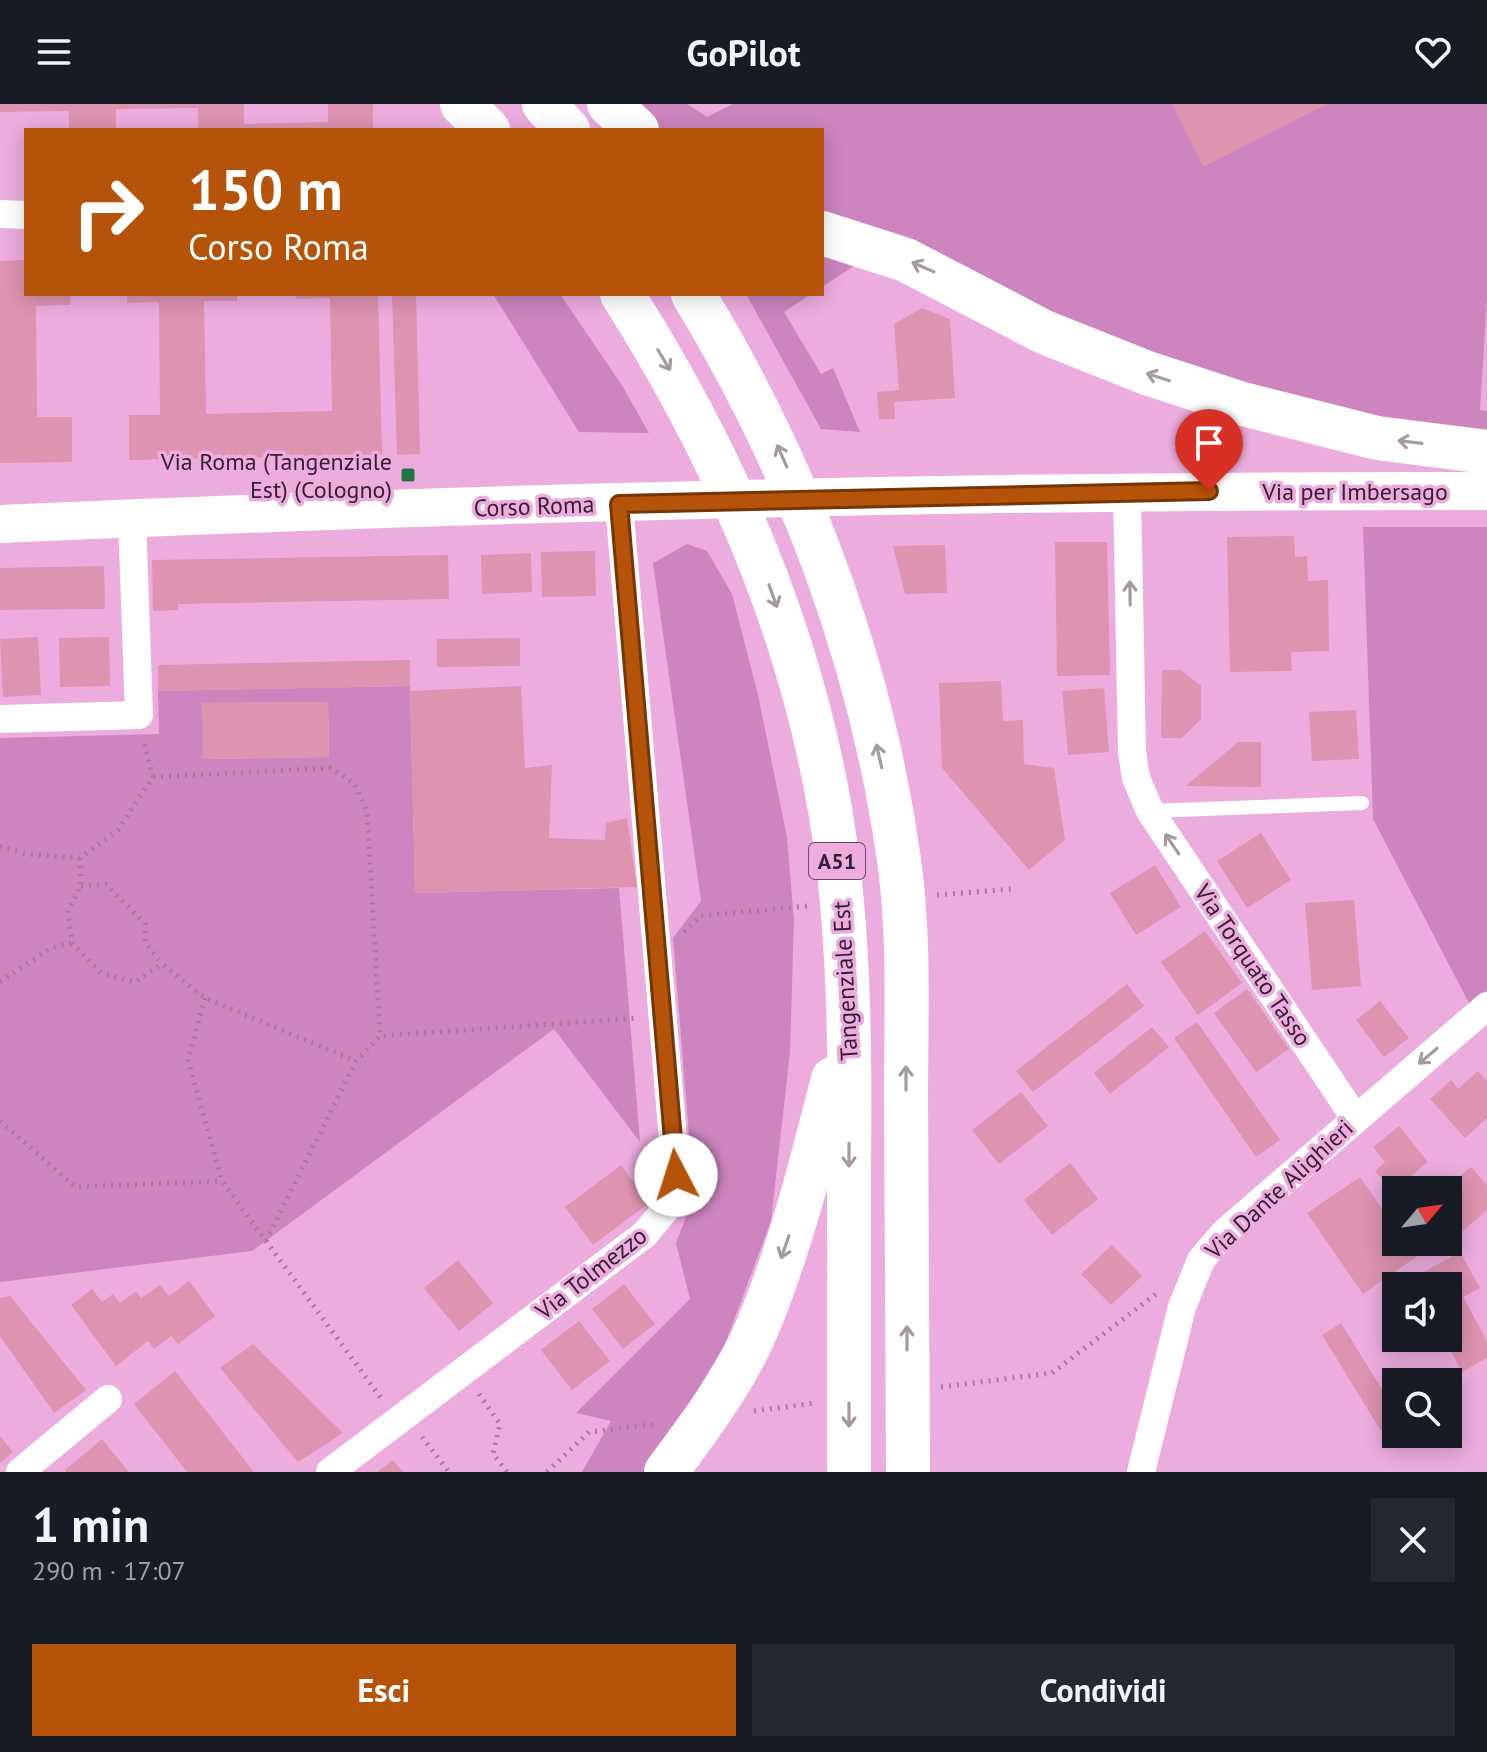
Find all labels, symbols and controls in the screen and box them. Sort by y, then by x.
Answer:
text: GoPilot [686,29,801,76]
icon: menu [32,30,76,74]
icon: heart [1411,30,1455,74]
text: 150 m [188,153,343,225]
icon: right [56,160,160,264]
text: Corso Roma [188,223,369,270]
one-way arrow [911,259,936,274]
one-way arrow [656,348,672,371]
one-way arrow [1146,369,1172,384]
pin [1175,409,1243,491]
icon: arrive [1187,421,1231,465]
one-way arrow [1397,434,1423,449]
one-way arrow [773,444,788,468]
place label: Via Roma (Tangenziale Est) (Cologno) [160,446,392,505]
marker: Via Roma (Tangenziale Est) (Cologno) [399,466,417,484]
street label: Via per Imbersago [1261,476,1448,507]
street label: Corso Roma [473,488,595,524]
one-way arrow [1122,580,1138,607]
one-way arrow [766,583,781,608]
one-way arrow [871,743,886,769]
one-way arrow [1163,833,1180,855]
road number: A51 [809,843,865,879]
street label: Via Torquato Tasso [1187,877,1319,1052]
street label: Tangenziale Est [825,900,865,1062]
one-way arrow [1418,1047,1438,1065]
one-way arrow [898,1065,914,1092]
street label: Via Dante Alighieri [1198,1112,1360,1266]
position arrow [634,1133,718,1217]
one-way arrow [841,1141,857,1168]
north arrow [1382,1176,1462,1256]
map controls [1382,1176,1462,1448]
street label: Via Tolmezzo [528,1220,653,1327]
one-way arrow [777,1235,792,1260]
button: sound [1382,1272,1462,1352]
one-way arrow [899,1325,915,1352]
button: search [1382,1368,1462,1448]
one-way arrow [841,1401,857,1428]
text: 1 min [32,1493,149,1555]
button: close [1371,1498,1455,1582]
text: 290 m · 17:07 [32,1554,186,1587]
button: Esci [32,1644,736,1736]
button: Condividi [752,1644,1455,1736]

